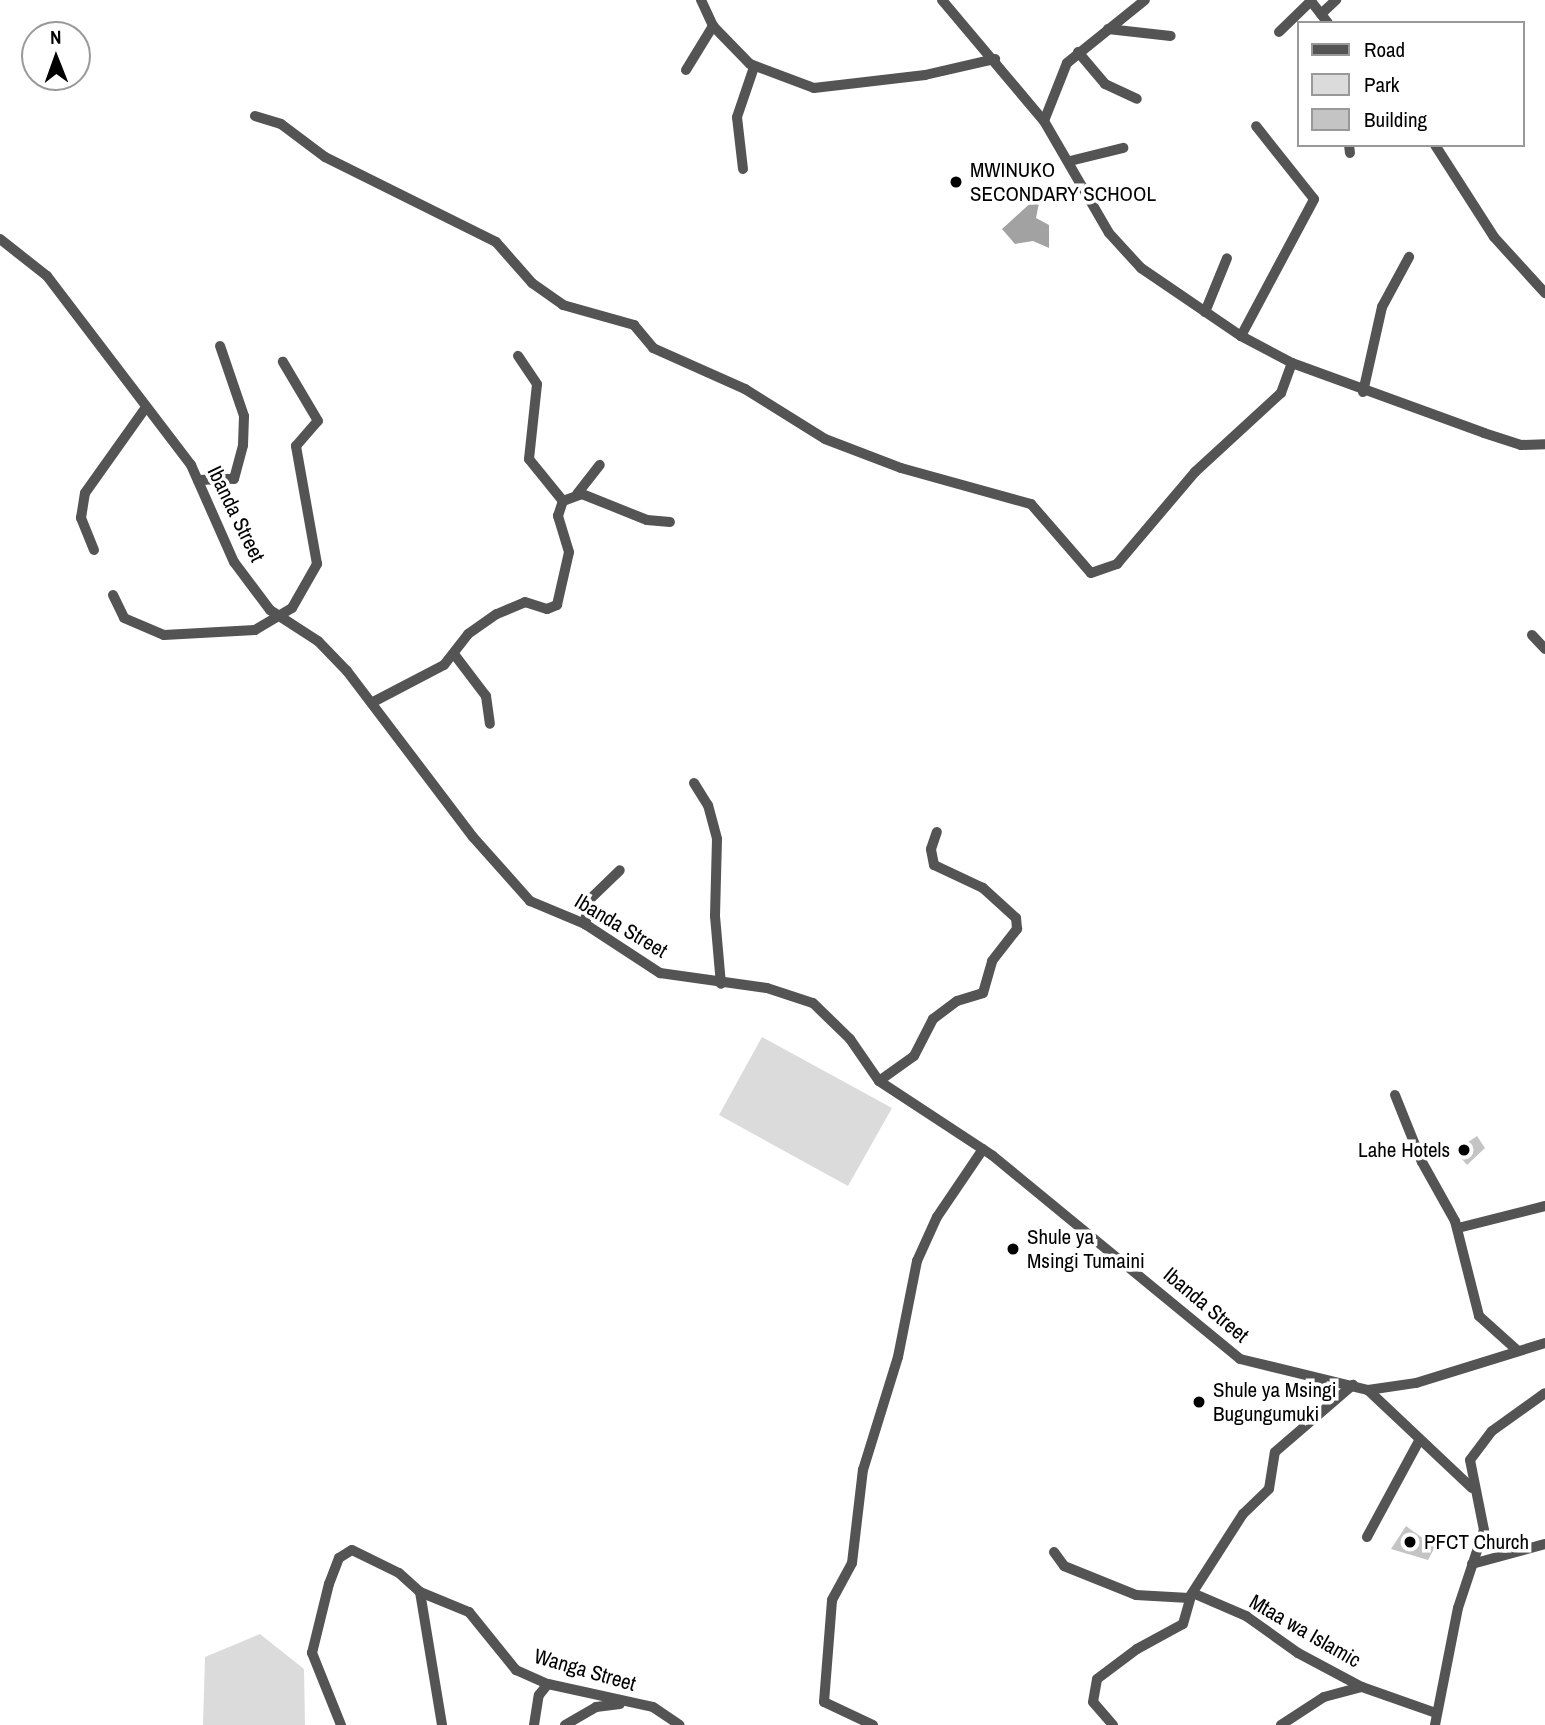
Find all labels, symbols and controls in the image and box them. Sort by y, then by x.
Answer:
north arrow [21,21,91,91]
legend [1296,21,1524,147]
text: N [50,24,62,50]
text: Road [1364,35,1405,64]
text: Park [1364,70,1399,99]
text: Building [1364,105,1427,134]
place label: MWINUKO SECONDARY SCHOOL [970,157,1156,207]
marker: MWINUKO SECONDARY SCHOOL [948,174,964,190]
street label: Ibanda Street [202,462,270,566]
street label: Ibanda Street [570,889,672,963]
place label: Lahe Hotels [1358,1137,1450,1163]
marker: Lahe Hotels [1456,1142,1472,1158]
place label: Shule ya Msingi Tumaini [1027,1224,1145,1274]
marker: Shule ya Msingi Tumaini [1005,1241,1021,1257]
street label: Ibanda Street [1158,1262,1254,1348]
place label: Shule ya Msingi Bugungumuki [1213,1377,1336,1427]
marker: Shule ya Msingi Bugungumuki [1191,1394,1207,1410]
place label: PFCT Church [1424,1529,1529,1555]
marker: PFCT Church [1402,1534,1418,1550]
street label: Mtaa wa Islamic [1245,1589,1365,1673]
street label: Wanga Street [531,1643,639,1697]

